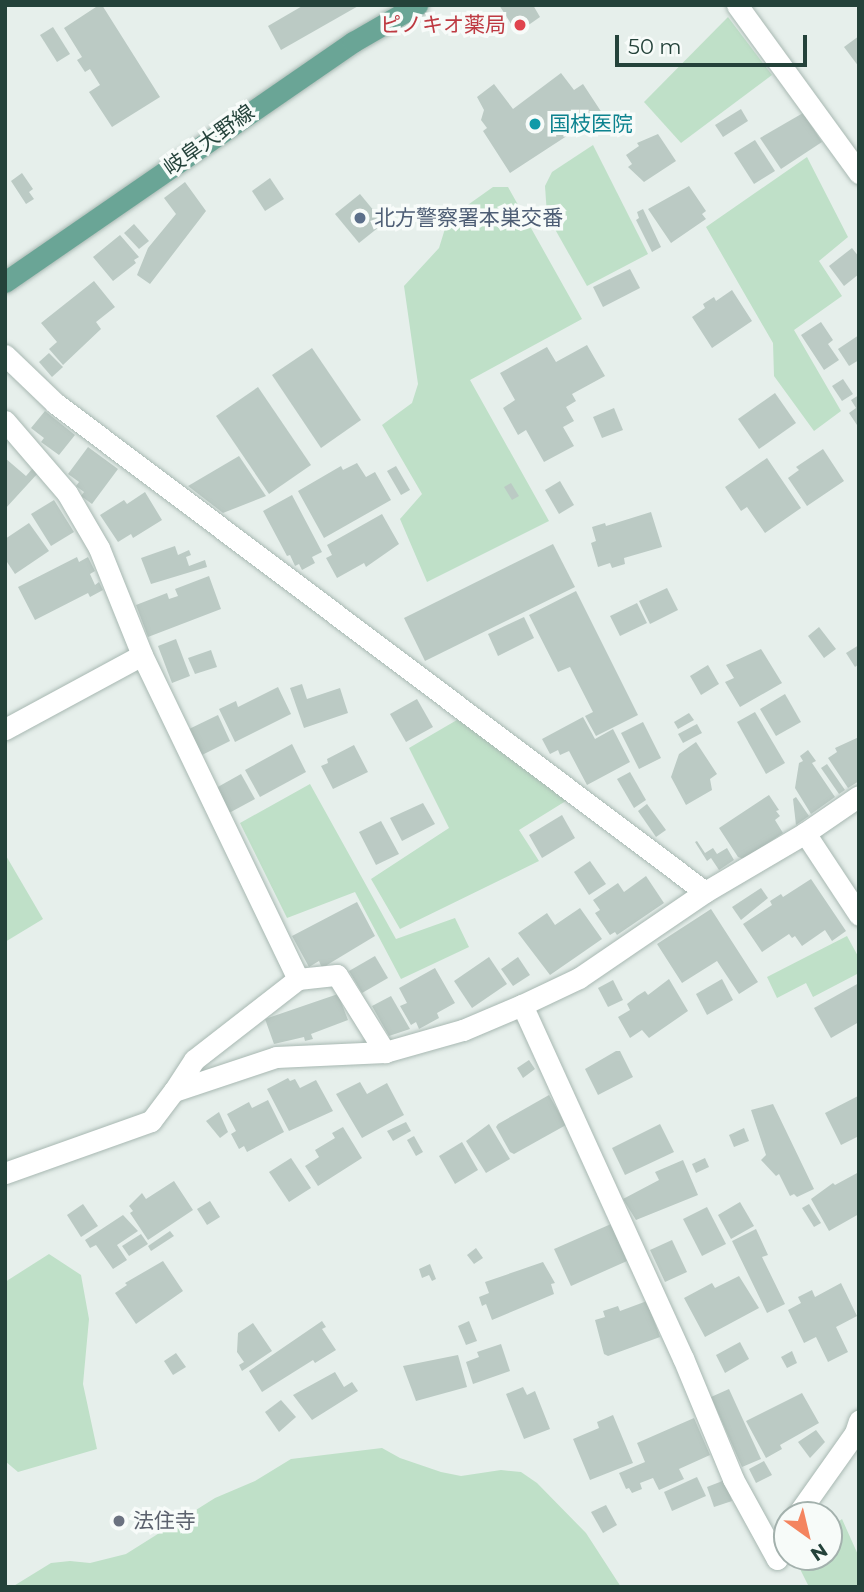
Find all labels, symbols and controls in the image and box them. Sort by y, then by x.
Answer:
place label: ピノキオ薬局 [380,12,506,38]
marker: ピノキオ薬局 [512,17,528,33]
scale bar [619,21,812,65]
text: 50 m [628,34,682,59]
street label: 岐阜大野線 [159,100,259,180]
place label: 国枝医院 [549,111,633,137]
marker: 国枝医院 [527,116,543,132]
place label: 北方警察署本巣交番 [374,205,563,231]
marker: 北方警察署本巣交番 [352,210,368,226]
north arrow [773,1501,843,1571]
place label: 法住寺 [133,1508,196,1534]
marker: 法住寺 [111,1513,127,1529]
text: N [806,1538,832,1566]

